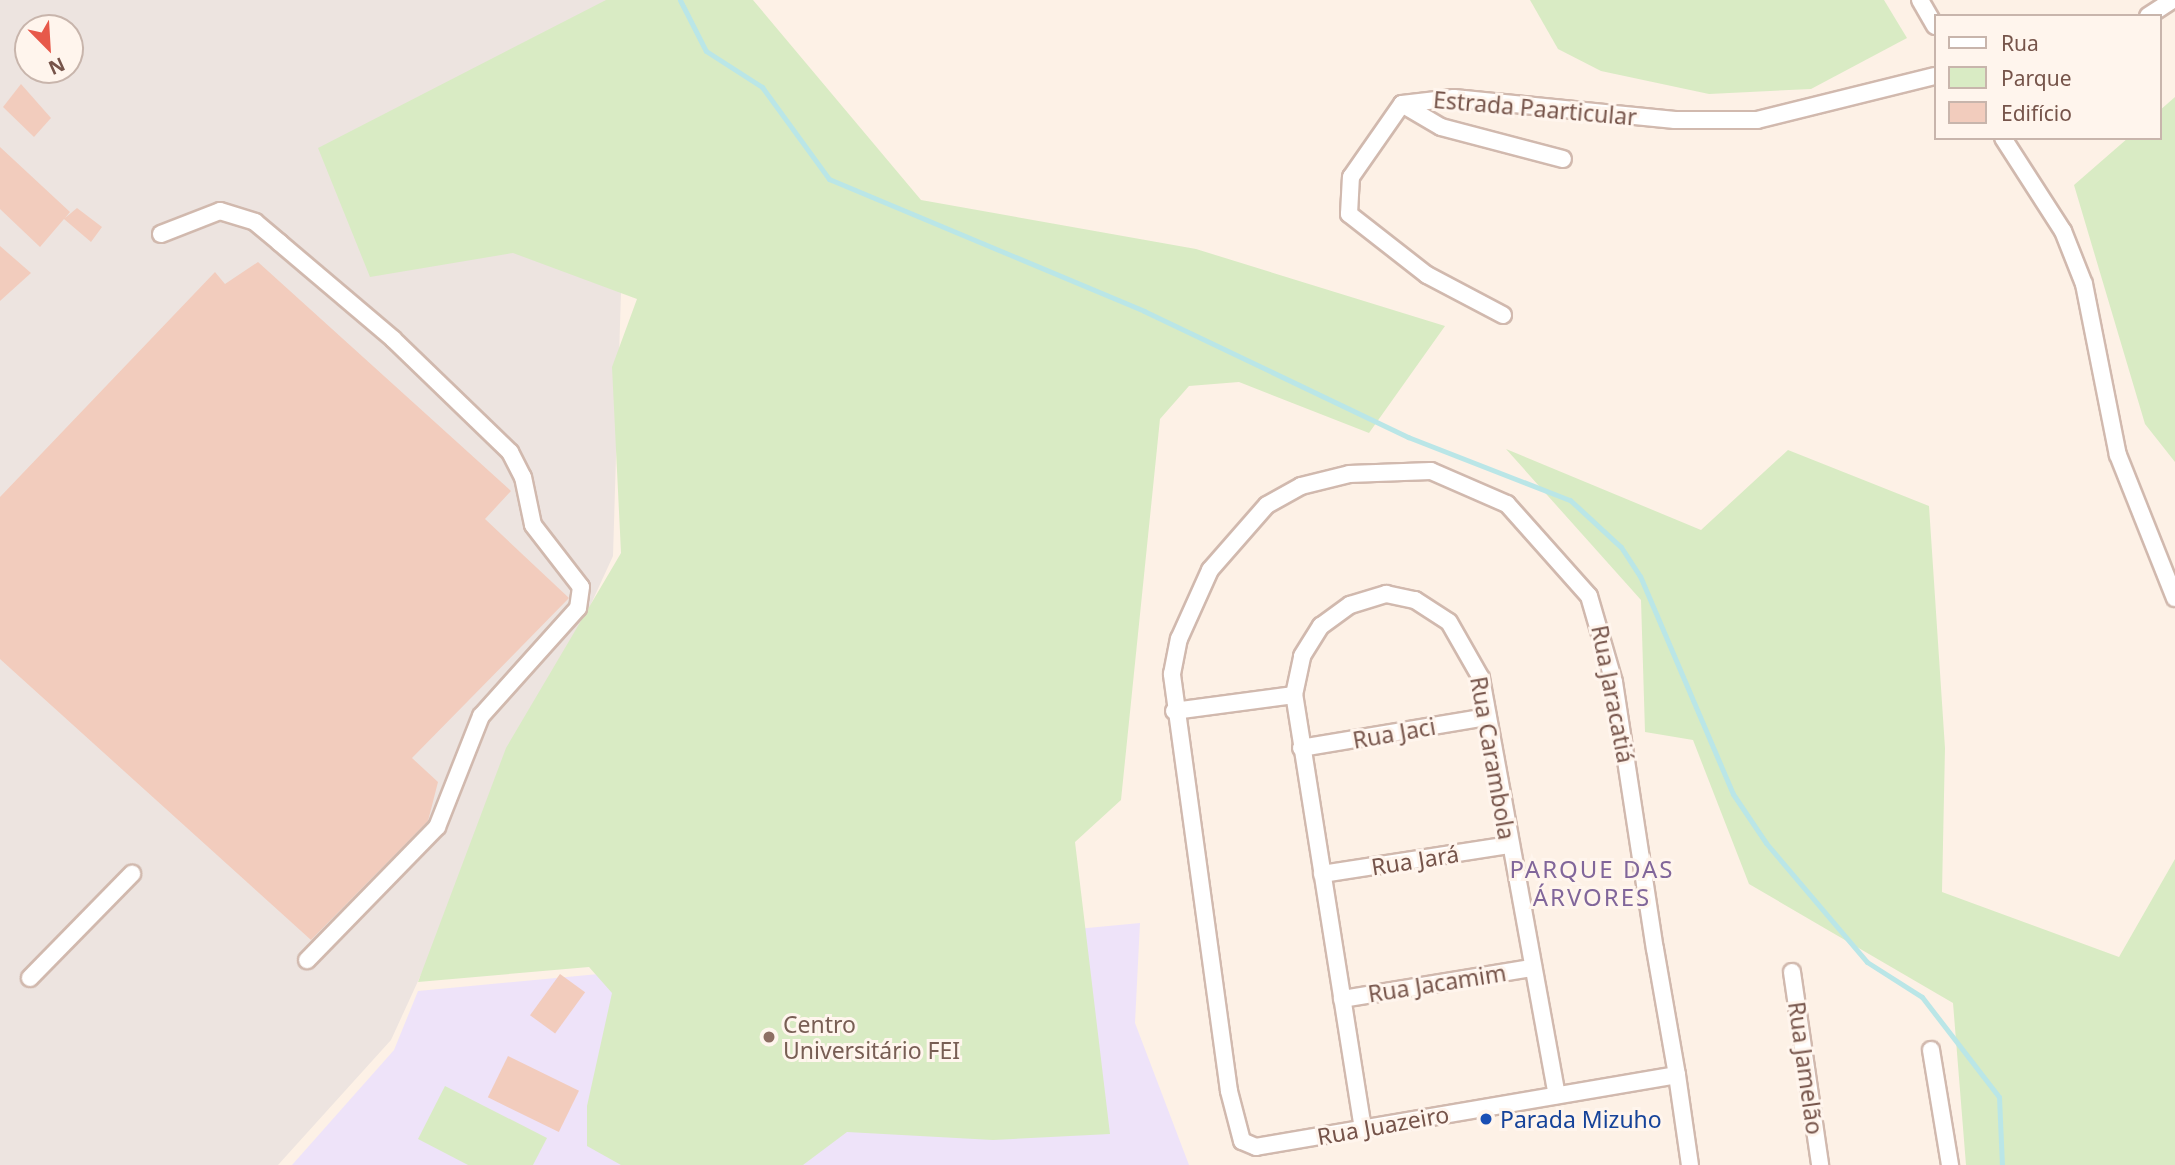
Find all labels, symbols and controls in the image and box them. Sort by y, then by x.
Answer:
north arrow [14,14,84,84]
legend [1934,14,2161,140]
text: Rua [2001,29,2039,57]
text: N [44,51,69,81]
text: Parque [2001,64,2071,92]
street label: Estrada Paarticular [1432,85,1638,131]
text: Edifício [2001,99,2072,127]
street label: Rua Jaracatiá [1586,623,1640,765]
street label: Rua Carambola [1465,674,1521,842]
street label: Rua Jaci [1350,712,1438,754]
street label: Rua Jará [1369,839,1461,881]
district label: PARQUE DAS ÁRVORES [1511,855,1673,911]
street label: Rua Jacamim [1366,958,1508,1008]
street label: Rua Jamelão [1783,1000,1829,1136]
place label: Centro Universitário FEI [783,1010,960,1064]
marker: Centro Universitário FEI [761,1029,777,1045]
street label: Rua Juazeiro [1315,1100,1451,1150]
place label: Parada Mizuho [1500,1105,1662,1133]
marker: Parada Mizuho [1478,1111,1494,1127]

